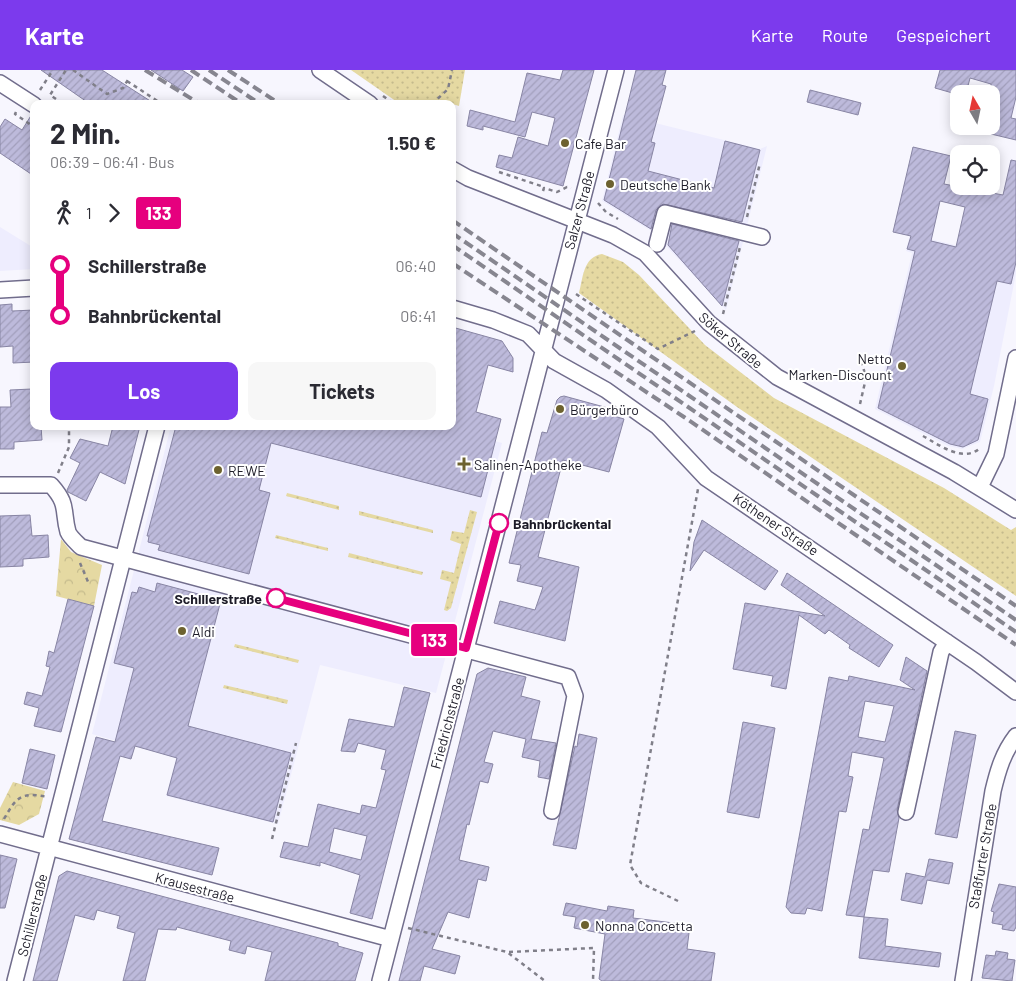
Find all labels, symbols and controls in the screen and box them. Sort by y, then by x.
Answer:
text: Karte [25,21,84,50]
text: Karte [751,24,794,46]
text: Route [822,24,868,46]
text: Gespeichert [896,24,991,46]
north arrow [950,85,1000,135]
map controls [950,85,1000,195]
text: 2 Min. [50,116,121,150]
text: 1.50 € [387,131,436,154]
place label: Cafe Bar [575,135,626,152]
marker: Cafe Bar [559,137,571,149]
button: locate [950,145,1000,195]
text: 06:39 – 06:41 · Bus [50,152,174,171]
street label: Salzer Straße [560,169,598,251]
place label: Deutsche Bank [620,176,711,193]
marker: Deutsche Bank [604,178,616,190]
icon: walk [50,199,78,227]
icon: forward [100,199,128,227]
text: 133 [146,202,171,224]
text: 1 [86,203,92,222]
text: Schillerstraße [88,254,207,277]
text: 06:40 [395,256,436,275]
text: Bahnbrückental [88,304,221,327]
text: 06:41 [400,306,436,325]
street label: Söker Straße [695,308,767,372]
place label: Netto Marken-Discount [789,350,892,383]
marker: Netto Marken-Discount [896,360,908,372]
button: Los [50,362,238,420]
button: Tickets [248,362,436,420]
place label: Bürgerbüro [570,401,639,418]
marker: Bürgerbüro [554,403,566,415]
place label: Salinen-Apotheke [474,456,582,473]
marker: Salinen-Apotheke [458,458,470,470]
place label: REWE [228,462,266,479]
marker: REWE [212,464,224,476]
street label: Köthener Straße [730,489,822,559]
marker: Bahnbrückental [489,513,509,533]
place label: Bahnbrückental [513,515,611,532]
marker: Schillerstraße [266,588,286,608]
place label: Schillerstraße [175,590,262,607]
place label: Aldi [192,623,215,640]
line badge: 133 [405,624,463,656]
marker: Aldi [176,625,188,637]
text: 133 [421,629,447,651]
street label: Friedrichstraße [427,675,467,771]
street label: Staßfurter Straße [964,802,1000,910]
street label: Krausestraße [153,868,237,906]
street label: Schillerstraße [13,872,51,958]
place label: Nonna Concetta [595,917,693,934]
marker: Nonna Concetta [579,919,591,931]

